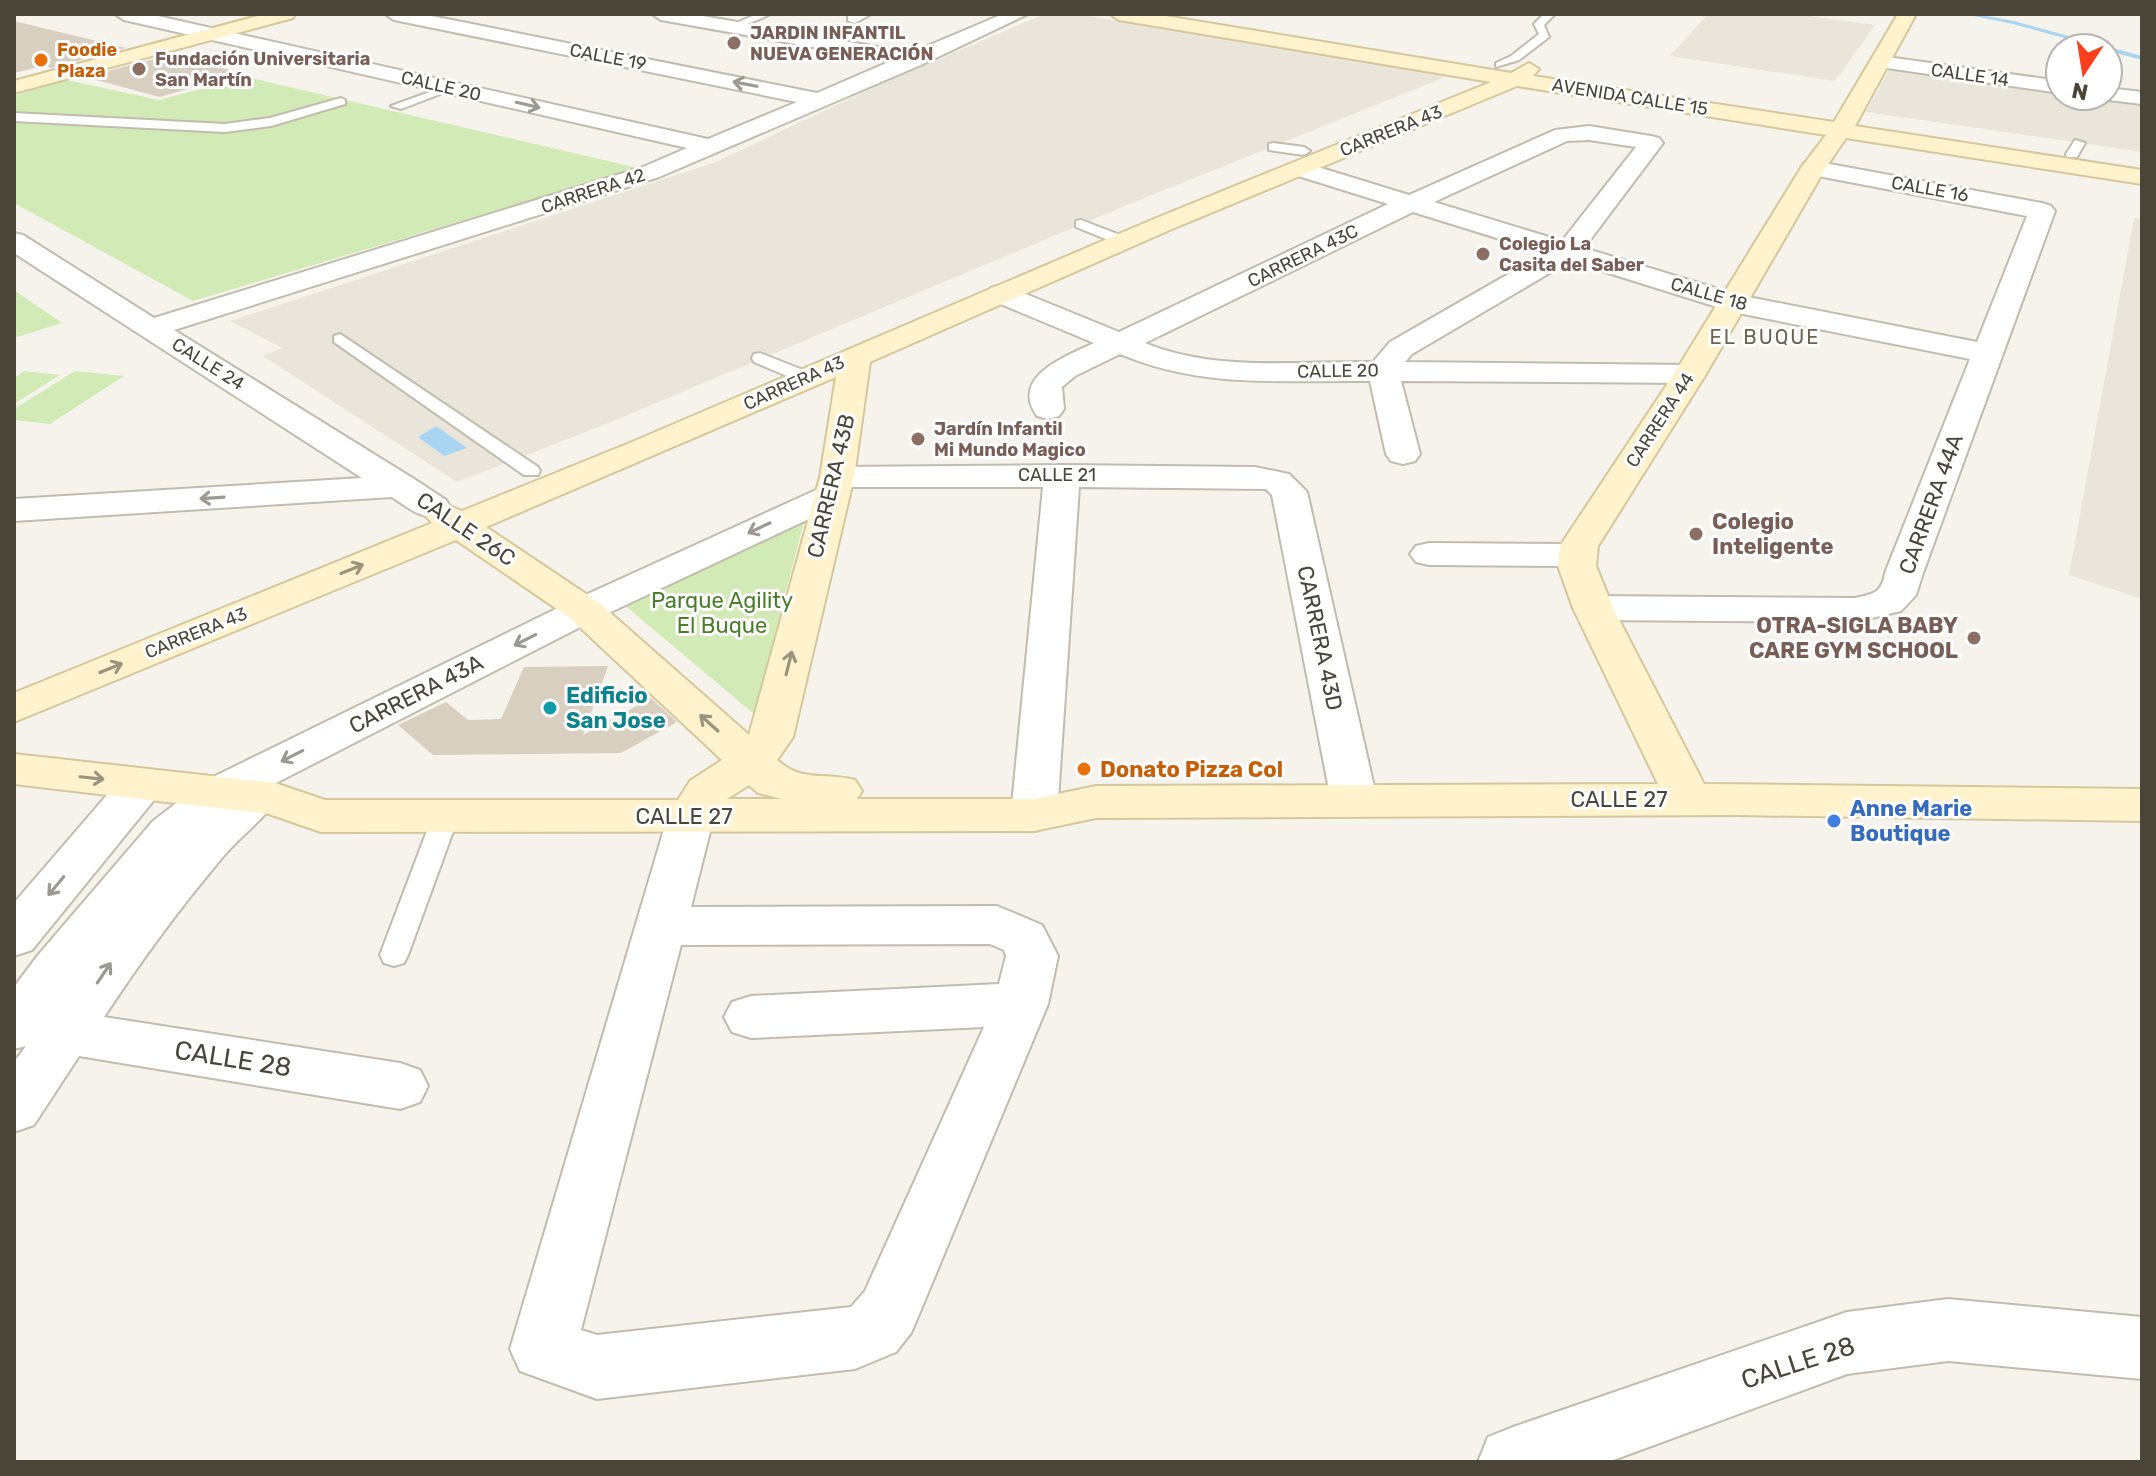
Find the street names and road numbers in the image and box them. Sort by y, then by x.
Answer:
street label: CALLE 19 [568,39,648,75]
street label: CALLE 14 [1930,59,2010,91]
street label: CALLE 20 [399,66,483,106]
street label: AVENIDA CALLE 15 [1551,74,1709,120]
street label: CARRERA 43 [1337,101,1445,161]
street label: CARRERA 42 [538,164,648,218]
street label: CALLE 16 [1890,171,1970,207]
street label: CARRERA 43C [1244,220,1362,292]
street label: CALLE 18 [1668,273,1750,315]
street label: CALLE 24 [168,333,248,395]
street label: CARRERA 43 [740,351,848,415]
street label: CALLE 20 [1297,359,1379,383]
street label: CARRERA 44 [1621,368,1699,472]
street label: CARRERA 43B [801,411,861,561]
street label: CARRERA 44A [1893,430,1969,578]
street label: CALLE 21 [1018,464,1096,486]
street label: CALLE 26C [411,486,521,572]
street label: CARRERA 43D [1291,563,1349,713]
street label: CARRERA 43 [142,603,250,663]
street label: CARRERA 43A [344,648,488,739]
street label: CALLE 27 [1571,786,1667,813]
street label: CALLE 27 [636,803,732,830]
street label: CALLE 28 [172,1034,294,1084]
street label: CALLE 28 [1737,1330,1859,1396]

